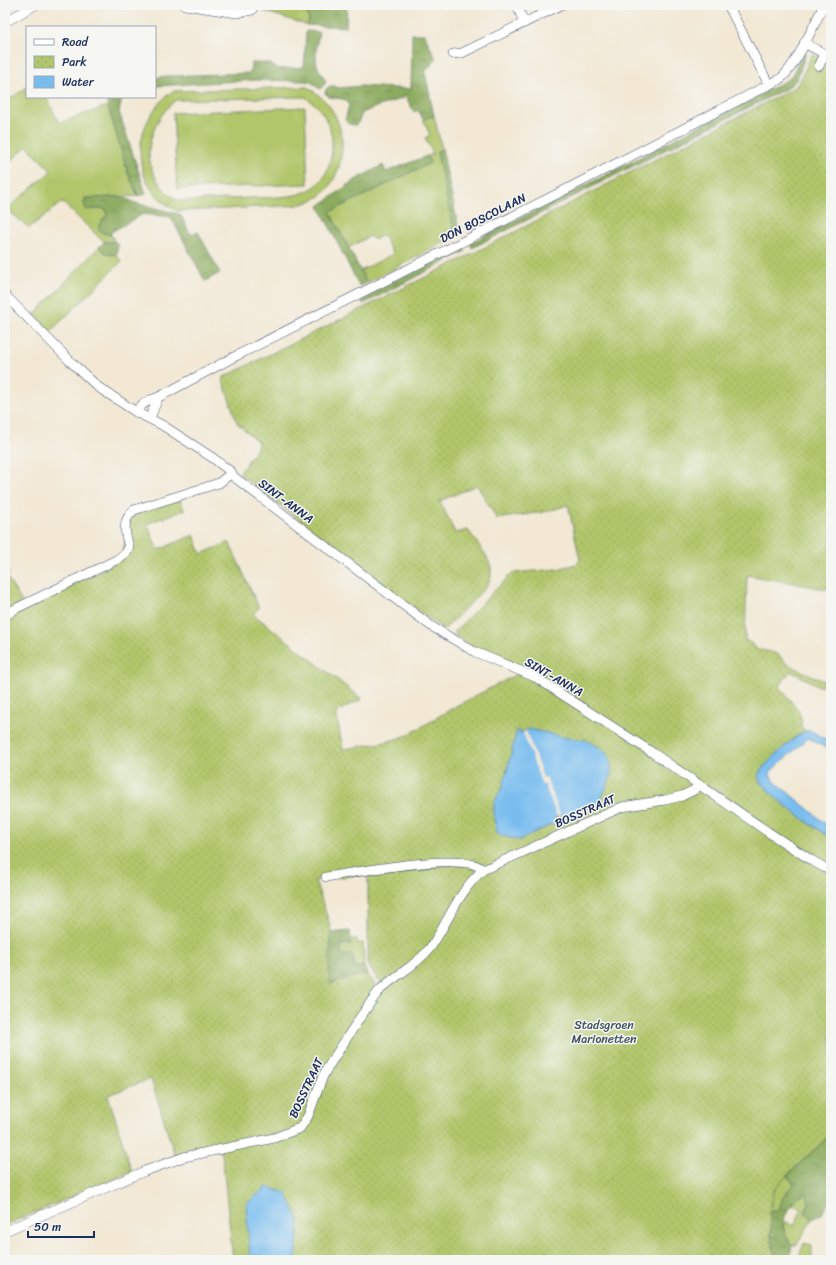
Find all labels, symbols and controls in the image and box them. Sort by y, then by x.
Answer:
legend [26,26,156,98]
text: Road [62,31,89,53]
text: Park [62,51,87,73]
text: Water [62,71,95,93]
street label: DON BOSCOLAAN [436,186,531,249]
street label: SINT-ANNA [254,473,319,529]
street label: SINT-ANNA [521,651,588,703]
street label: BOSSTRAAT [551,787,620,834]
park label: Stadsgroen Marionetten [571,1014,637,1050]
street label: BOSSTRAAT [282,1053,330,1122]
scale bar [28,1213,94,1239]
text: 50 m [34,1216,61,1238]

